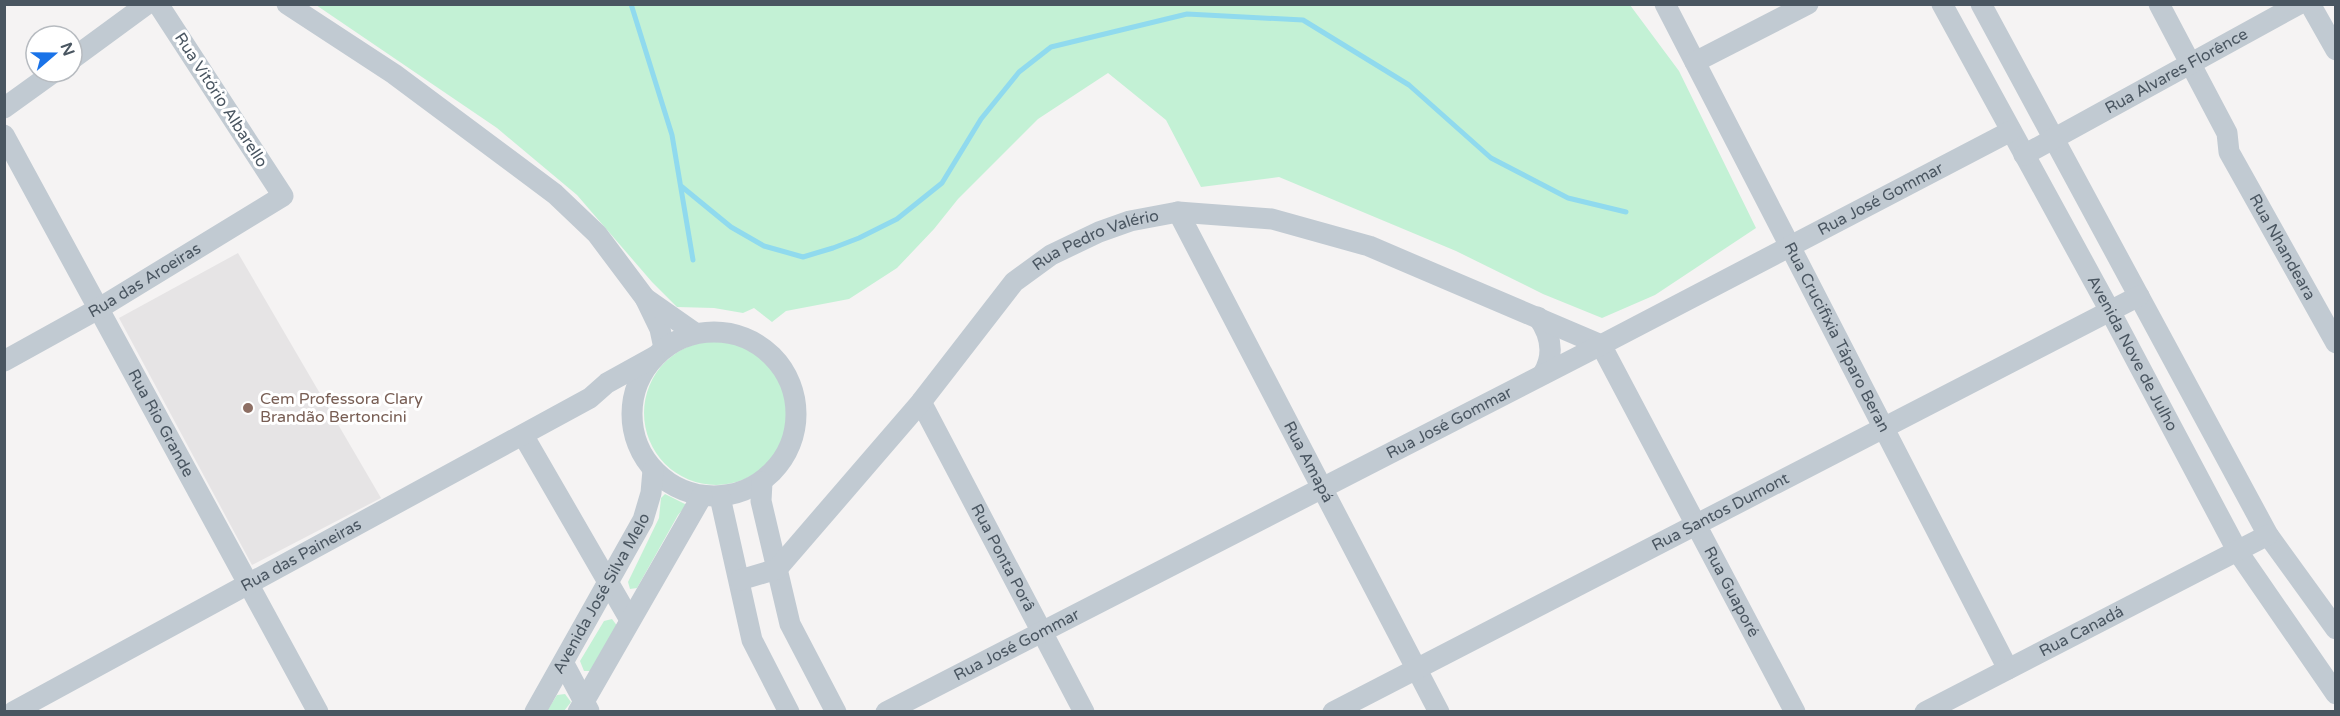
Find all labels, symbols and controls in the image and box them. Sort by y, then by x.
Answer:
north arrow [24,24,84,84]
street label: Rua Alvares Florênce [2102,24,2251,119]
street label: Rua Vitório Albarello [170,29,272,171]
text: N [56,40,79,59]
street label: Rua José Gommar [1814,158,1947,240]
street label: Rua Nhandeara [2245,190,2320,304]
street label: Rua Pedro Valério [1028,206,1160,275]
street label: Rua das Aroeiras [85,238,205,322]
street label: Rua Crucifixia Táparo Beran [1780,239,1894,436]
street label: Avenida Nove de Julho [2083,272,2182,435]
street label: Rua Rio Grande [123,366,198,481]
street label: Rua José Gommar [1383,382,1516,464]
place label: Cem Professora Clary Brandão Bertoncini [260,389,423,427]
marker: Cem Professora Clary Brandão Bertoncini [241,401,255,415]
street label: Rua Amapá [1279,418,1338,506]
street label: Rua Santos Dumont [1648,468,1793,556]
street label: Rua Ponta Porâ [966,501,1039,615]
street label: Avenida José Silva Melo [549,511,654,677]
street label: Rua das Paineiras [237,514,365,596]
street label: Rua Guaporé [1699,543,1764,641]
street label: Rua Canadá [2036,601,2127,661]
street label: Rua José Gommar [950,604,1084,685]

